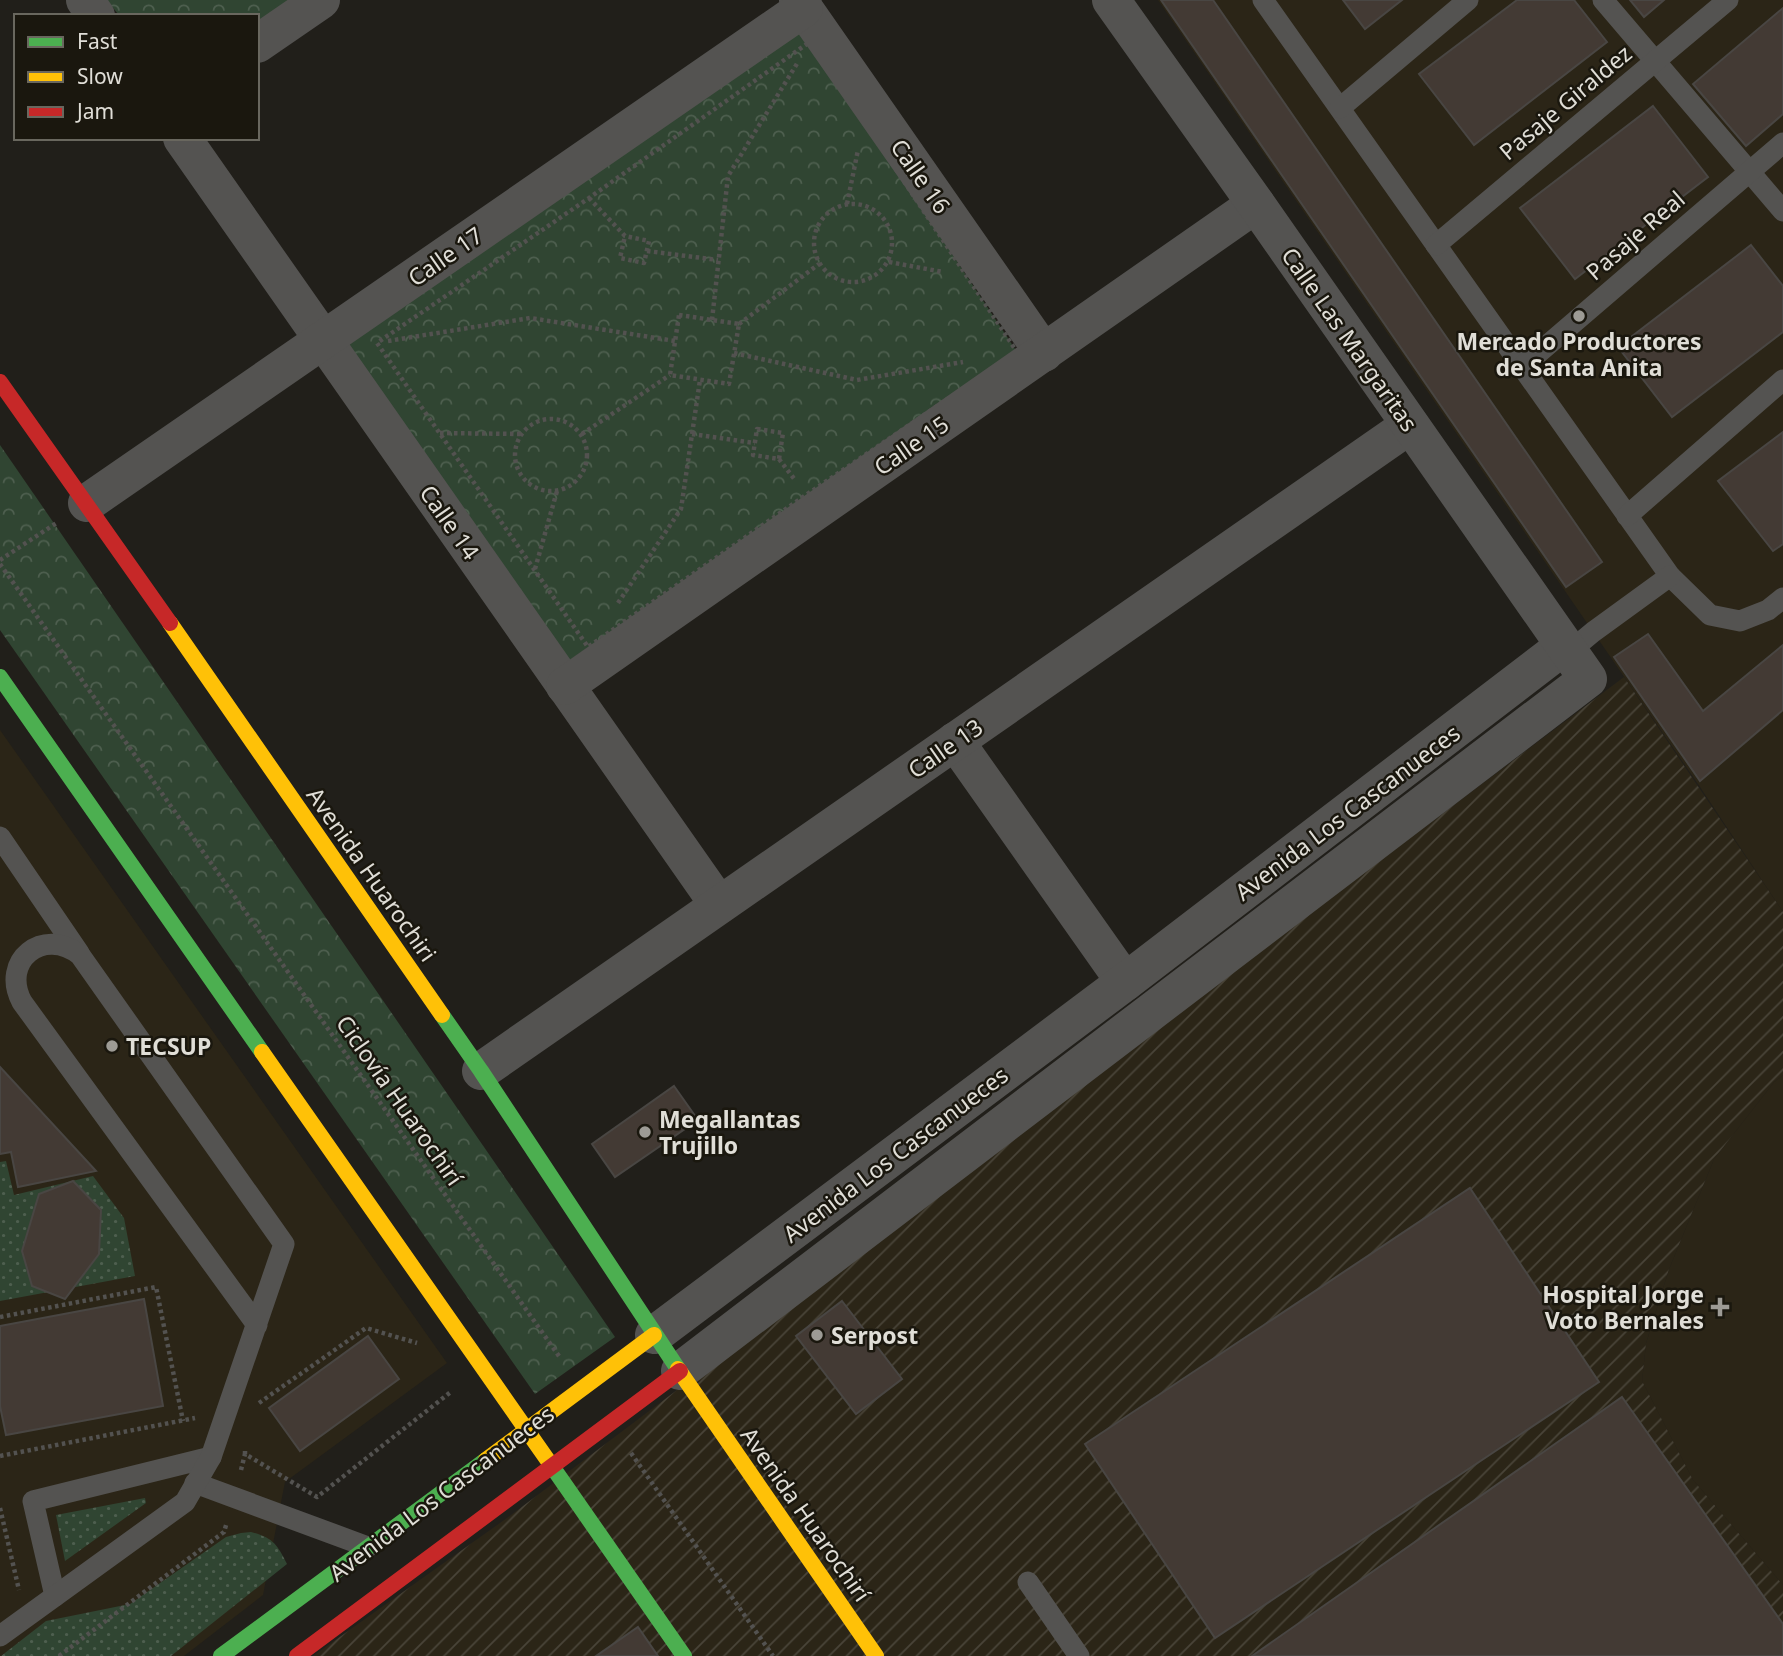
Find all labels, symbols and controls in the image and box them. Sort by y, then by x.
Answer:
legend [14,14,259,140]
text: Fast [77,27,118,55]
street label: Pasaje Giraldez [1492,37,1638,167]
text: Slow [77,62,123,90]
text: Jam [75,97,114,125]
street label: Calle 16 [884,132,958,220]
street label: Pasaje Real [1579,183,1691,287]
street label: Calle 17 [401,219,489,293]
street label: Calle Las Margaritas [1274,241,1426,437]
marker: Mercado Productores de Santa Anita [1571,308,1587,324]
place label: Mercado Productores de Santa Anita [1456,325,1702,383]
street label: Calle 15 [867,408,955,482]
street label: Calle 14 [413,478,487,566]
street label: Calle 13 [901,711,989,785]
street label: Avenida Los Cascanueces [1228,717,1466,907]
street label: Avenida Huarochiri [300,780,444,968]
street label: Ciclovía Huarochirí [329,1008,471,1192]
place label: TECSUP [126,1030,211,1062]
marker: TECSUP [104,1038,120,1054]
street label: Avenida Los Cascanueces [776,1059,1014,1249]
place label: Megallantas Trujillo [659,1103,800,1161]
marker: Megallantas Trujillo [637,1124,653,1140]
place label: Hospital Jorge Voto Bernales [1542,1278,1704,1336]
marker: Hospital Jorge Voto Bernales [1710,1297,1730,1317]
place label: Serpost [831,1319,918,1351]
marker: Serpost [809,1327,825,1343]
street label: Avenida Los Cascanueces [322,1398,560,1588]
street label: Avenida Huarochirí [734,1420,879,1609]

